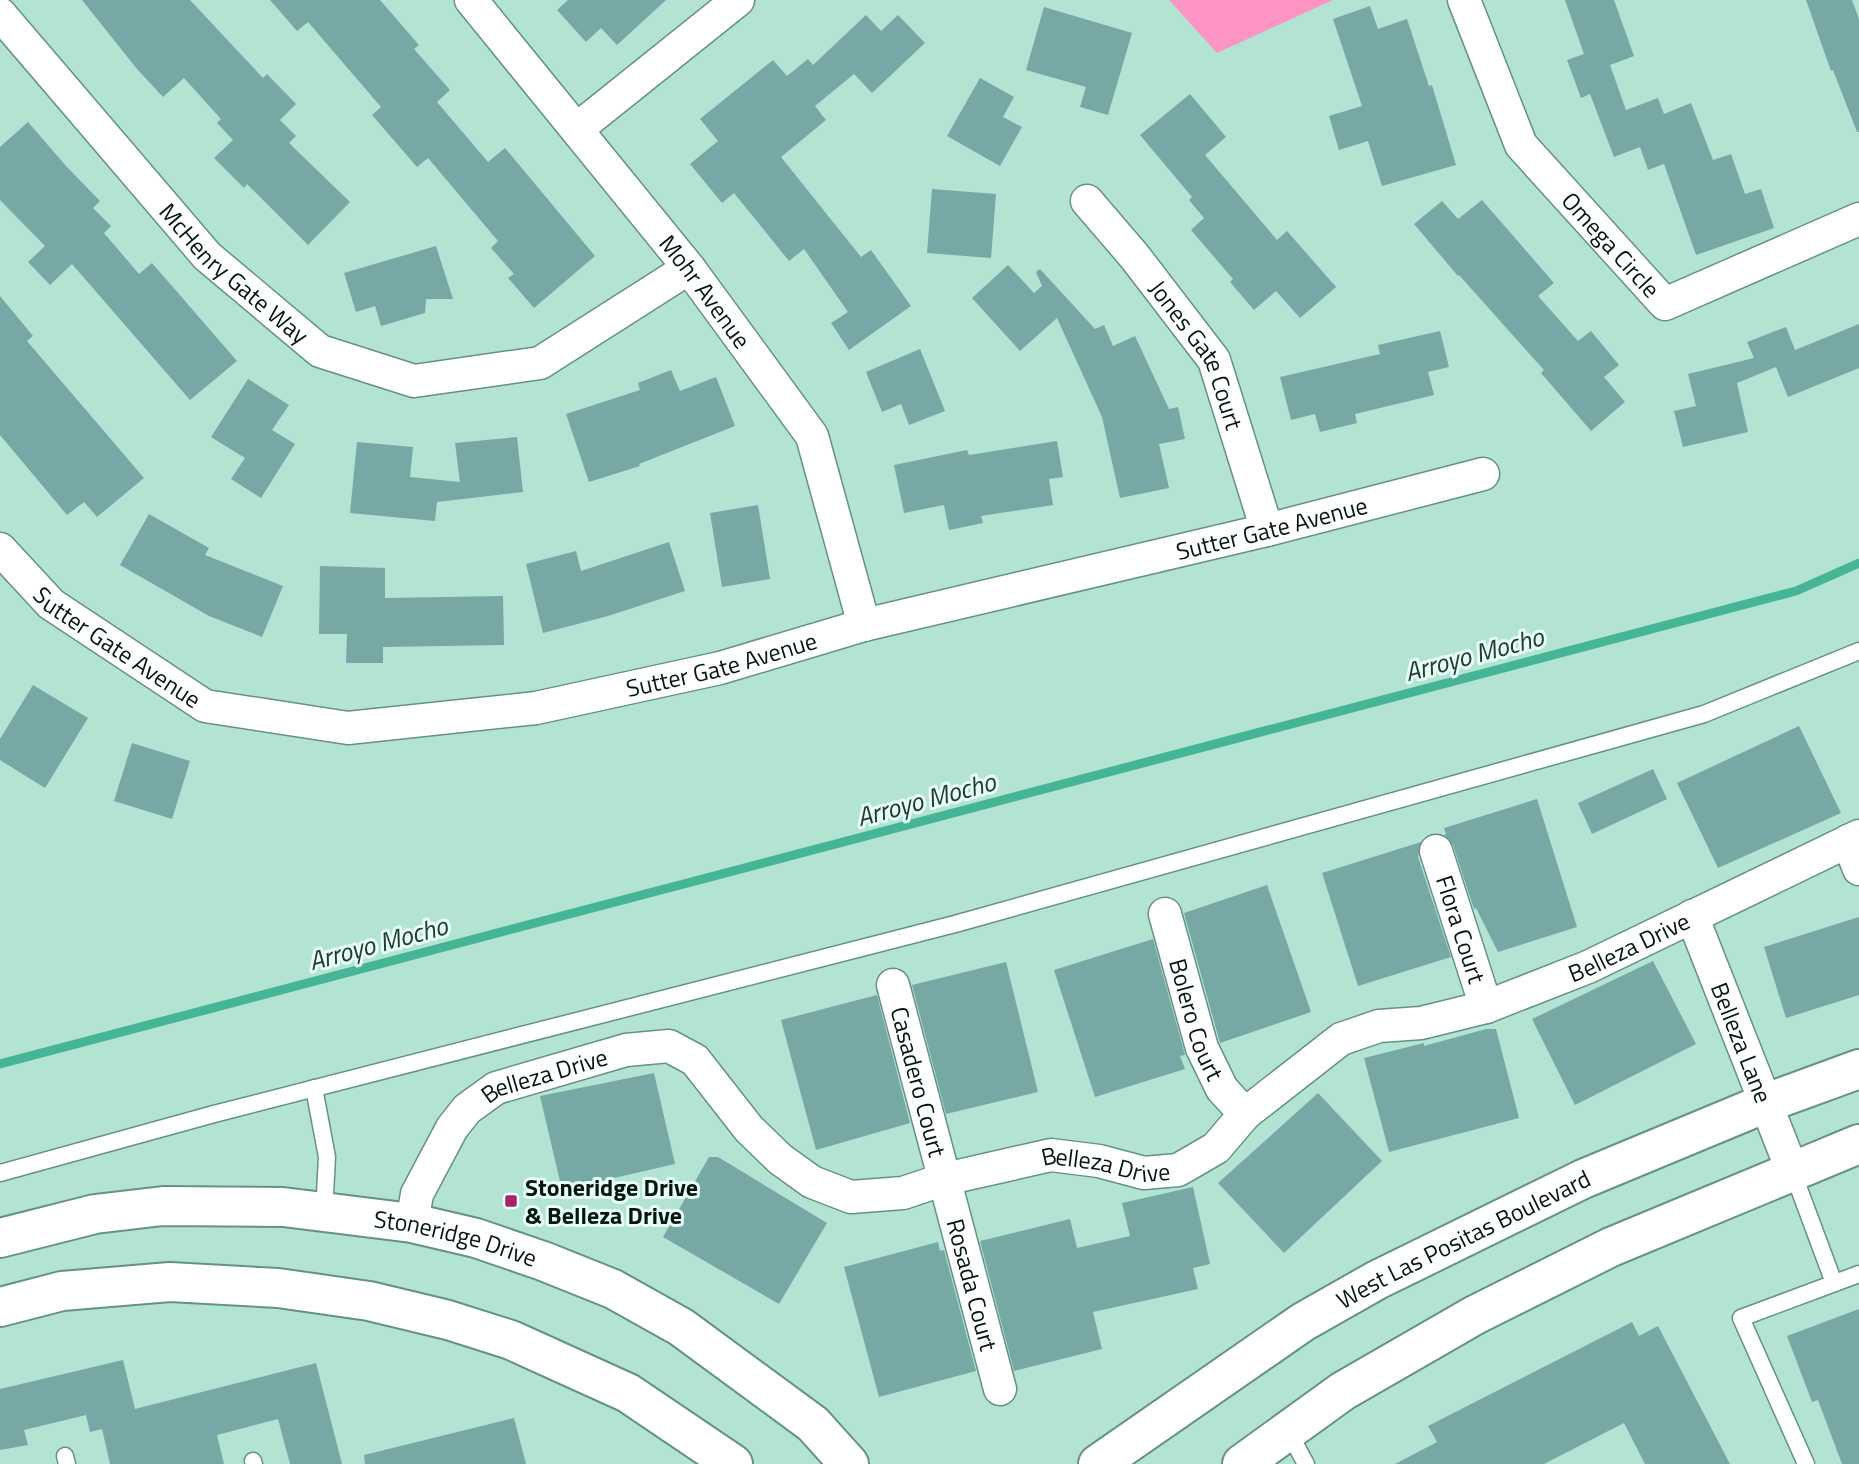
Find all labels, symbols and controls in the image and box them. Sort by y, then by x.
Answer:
street label: Omega Circle [1553,183,1669,306]
street label: McHenry Gate Way [151,195,317,353]
street label: Mohr Avenue [651,227,760,356]
street label: Jones Gate Court [1141,272,1253,434]
street label: Sutter Gate Avenue [1172,487,1371,569]
street label: Sutter Gate Avenue [25,578,209,717]
water label: Arroyo Mocho [1400,616,1549,691]
street label: Sutter Gate Avenue [623,622,821,706]
water label: Arroyo Mocho [852,761,1001,836]
street label: Flora Court [1427,871,1495,988]
street label: Belleza Drive [1563,903,1696,991]
water label: Arroyo Mocho [304,905,453,980]
street label: Bolero Court [1160,954,1233,1087]
street label: Belleza Lane [1702,977,1782,1108]
street label: Casadero Court [881,1003,956,1161]
street label: Belleza Drive [473,1038,612,1112]
street label: Belleza Drive [1037,1136,1172,1191]
street label: West Las Positas Boulevard [1330,1160,1596,1318]
place label: Stoneridge Drive & Belleza Drive [525,1169,698,1233]
marker: Stoneridge Drive & Belleza Drive [503,1193,519,1209]
street label: Stoneridge Drive [372,1200,542,1276]
street label: Rosada Court [938,1215,1007,1355]

